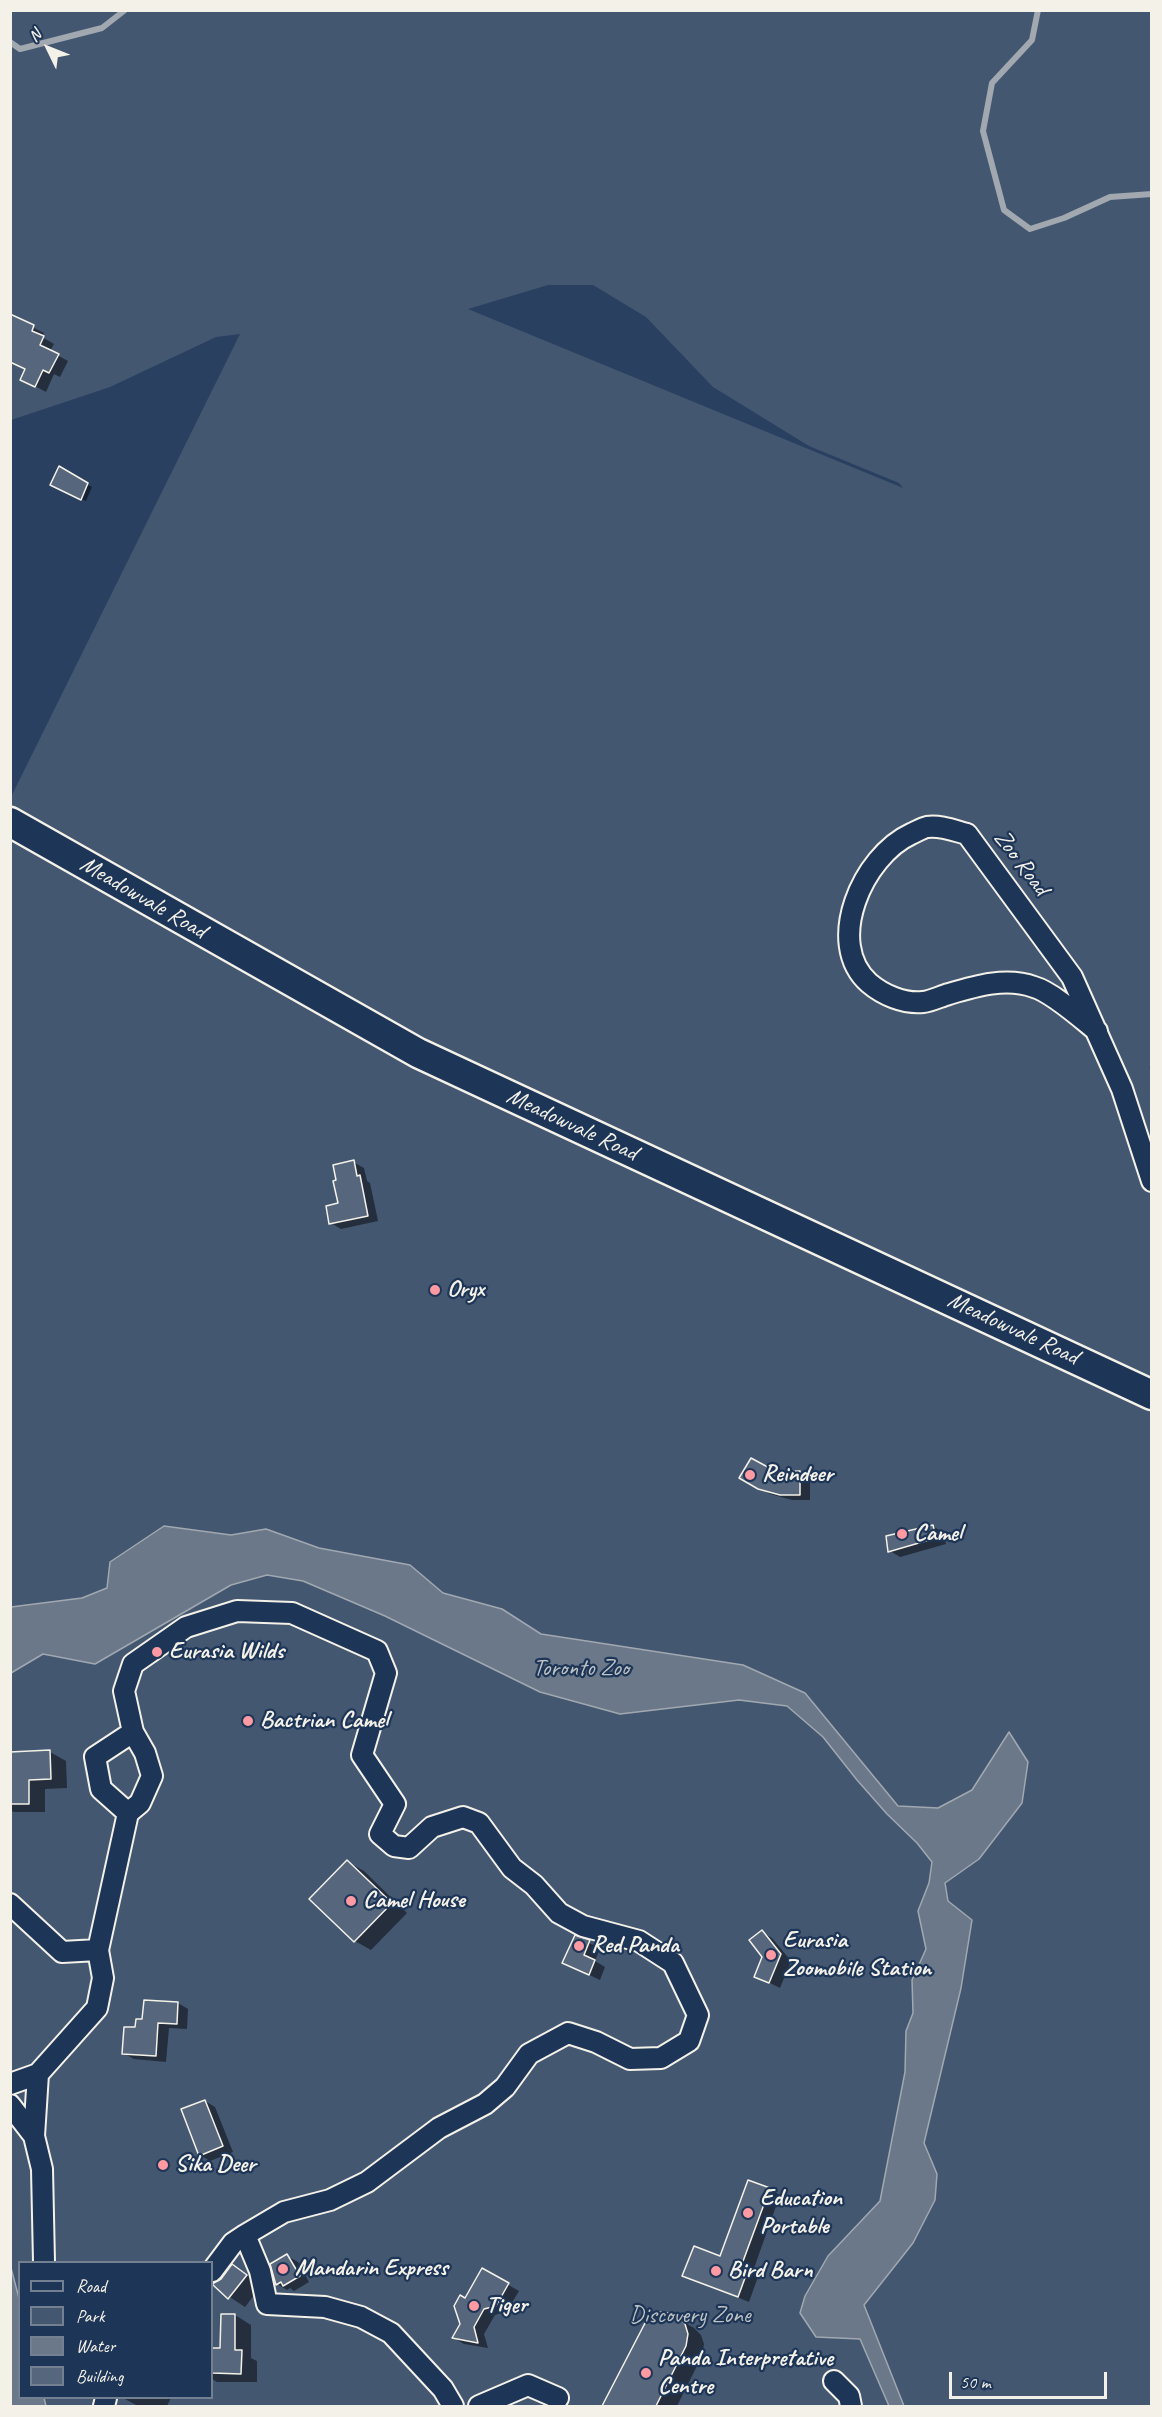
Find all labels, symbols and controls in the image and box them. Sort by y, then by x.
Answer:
north arrow [18,18,78,78]
text: N [24,25,46,46]
street label: Zoo Road [987,824,1055,902]
street label: Meadowvale Road [75,850,211,946]
street label: Meadowvale Road [502,1082,642,1168]
place label: Oryx [447,1276,484,1304]
marker: Oryx [428,1283,442,1297]
street label: Meadowvale Road [943,1286,1083,1372]
place label: Reindeer [762,1461,833,1489]
marker: Reindeer [743,1468,757,1482]
place label: Camel [914,1520,962,1548]
marker: Camel [895,1527,909,1541]
place label: Eurasia Wilds [169,1638,284,1666]
marker: Eurasia Wilds [150,1645,164,1659]
park label: Toronto Zoo [533,1655,629,1683]
place label: Bactrian Camel [260,1707,388,1735]
marker: Bactrian Camel [241,1714,255,1728]
place label: Camel House [363,1887,465,1915]
marker: Camel House [344,1894,358,1908]
place label: Eurasia Zoomobile Station [783,1927,931,1983]
place label: Red Panda [591,1932,679,1960]
marker: Red Panda [572,1939,586,1953]
marker: Eurasia Zoomobile Station [764,1948,778,1962]
place label: Sika Deer [175,2151,256,2179]
marker: Sika Deer [156,2158,170,2172]
place label: Education Portable [760,2185,842,2241]
marker: Education Portable [741,2206,755,2220]
place label: Mandarin Express [295,2255,448,2283]
place label: Bird Barn [728,2257,813,2285]
legend [18,2261,213,2399]
marker: Mandarin Express [276,2262,290,2276]
marker: Bird Barn [709,2264,723,2278]
text: Road [76,2275,106,2297]
place label: Tiger [486,2292,527,2320]
marker: Tiger [467,2299,481,2313]
park label: Discovery Zone [629,2302,751,2330]
text: Park [76,2305,105,2327]
text: Water [76,2335,115,2357]
place label: Panda Interpretative Centre [658,2345,833,2401]
scale bar [952,2360,1110,2398]
text: Building [76,2365,123,2387]
marker: Panda Interpretative Centre [639,2366,653,2380]
text: 50 m [960,2371,991,2393]

